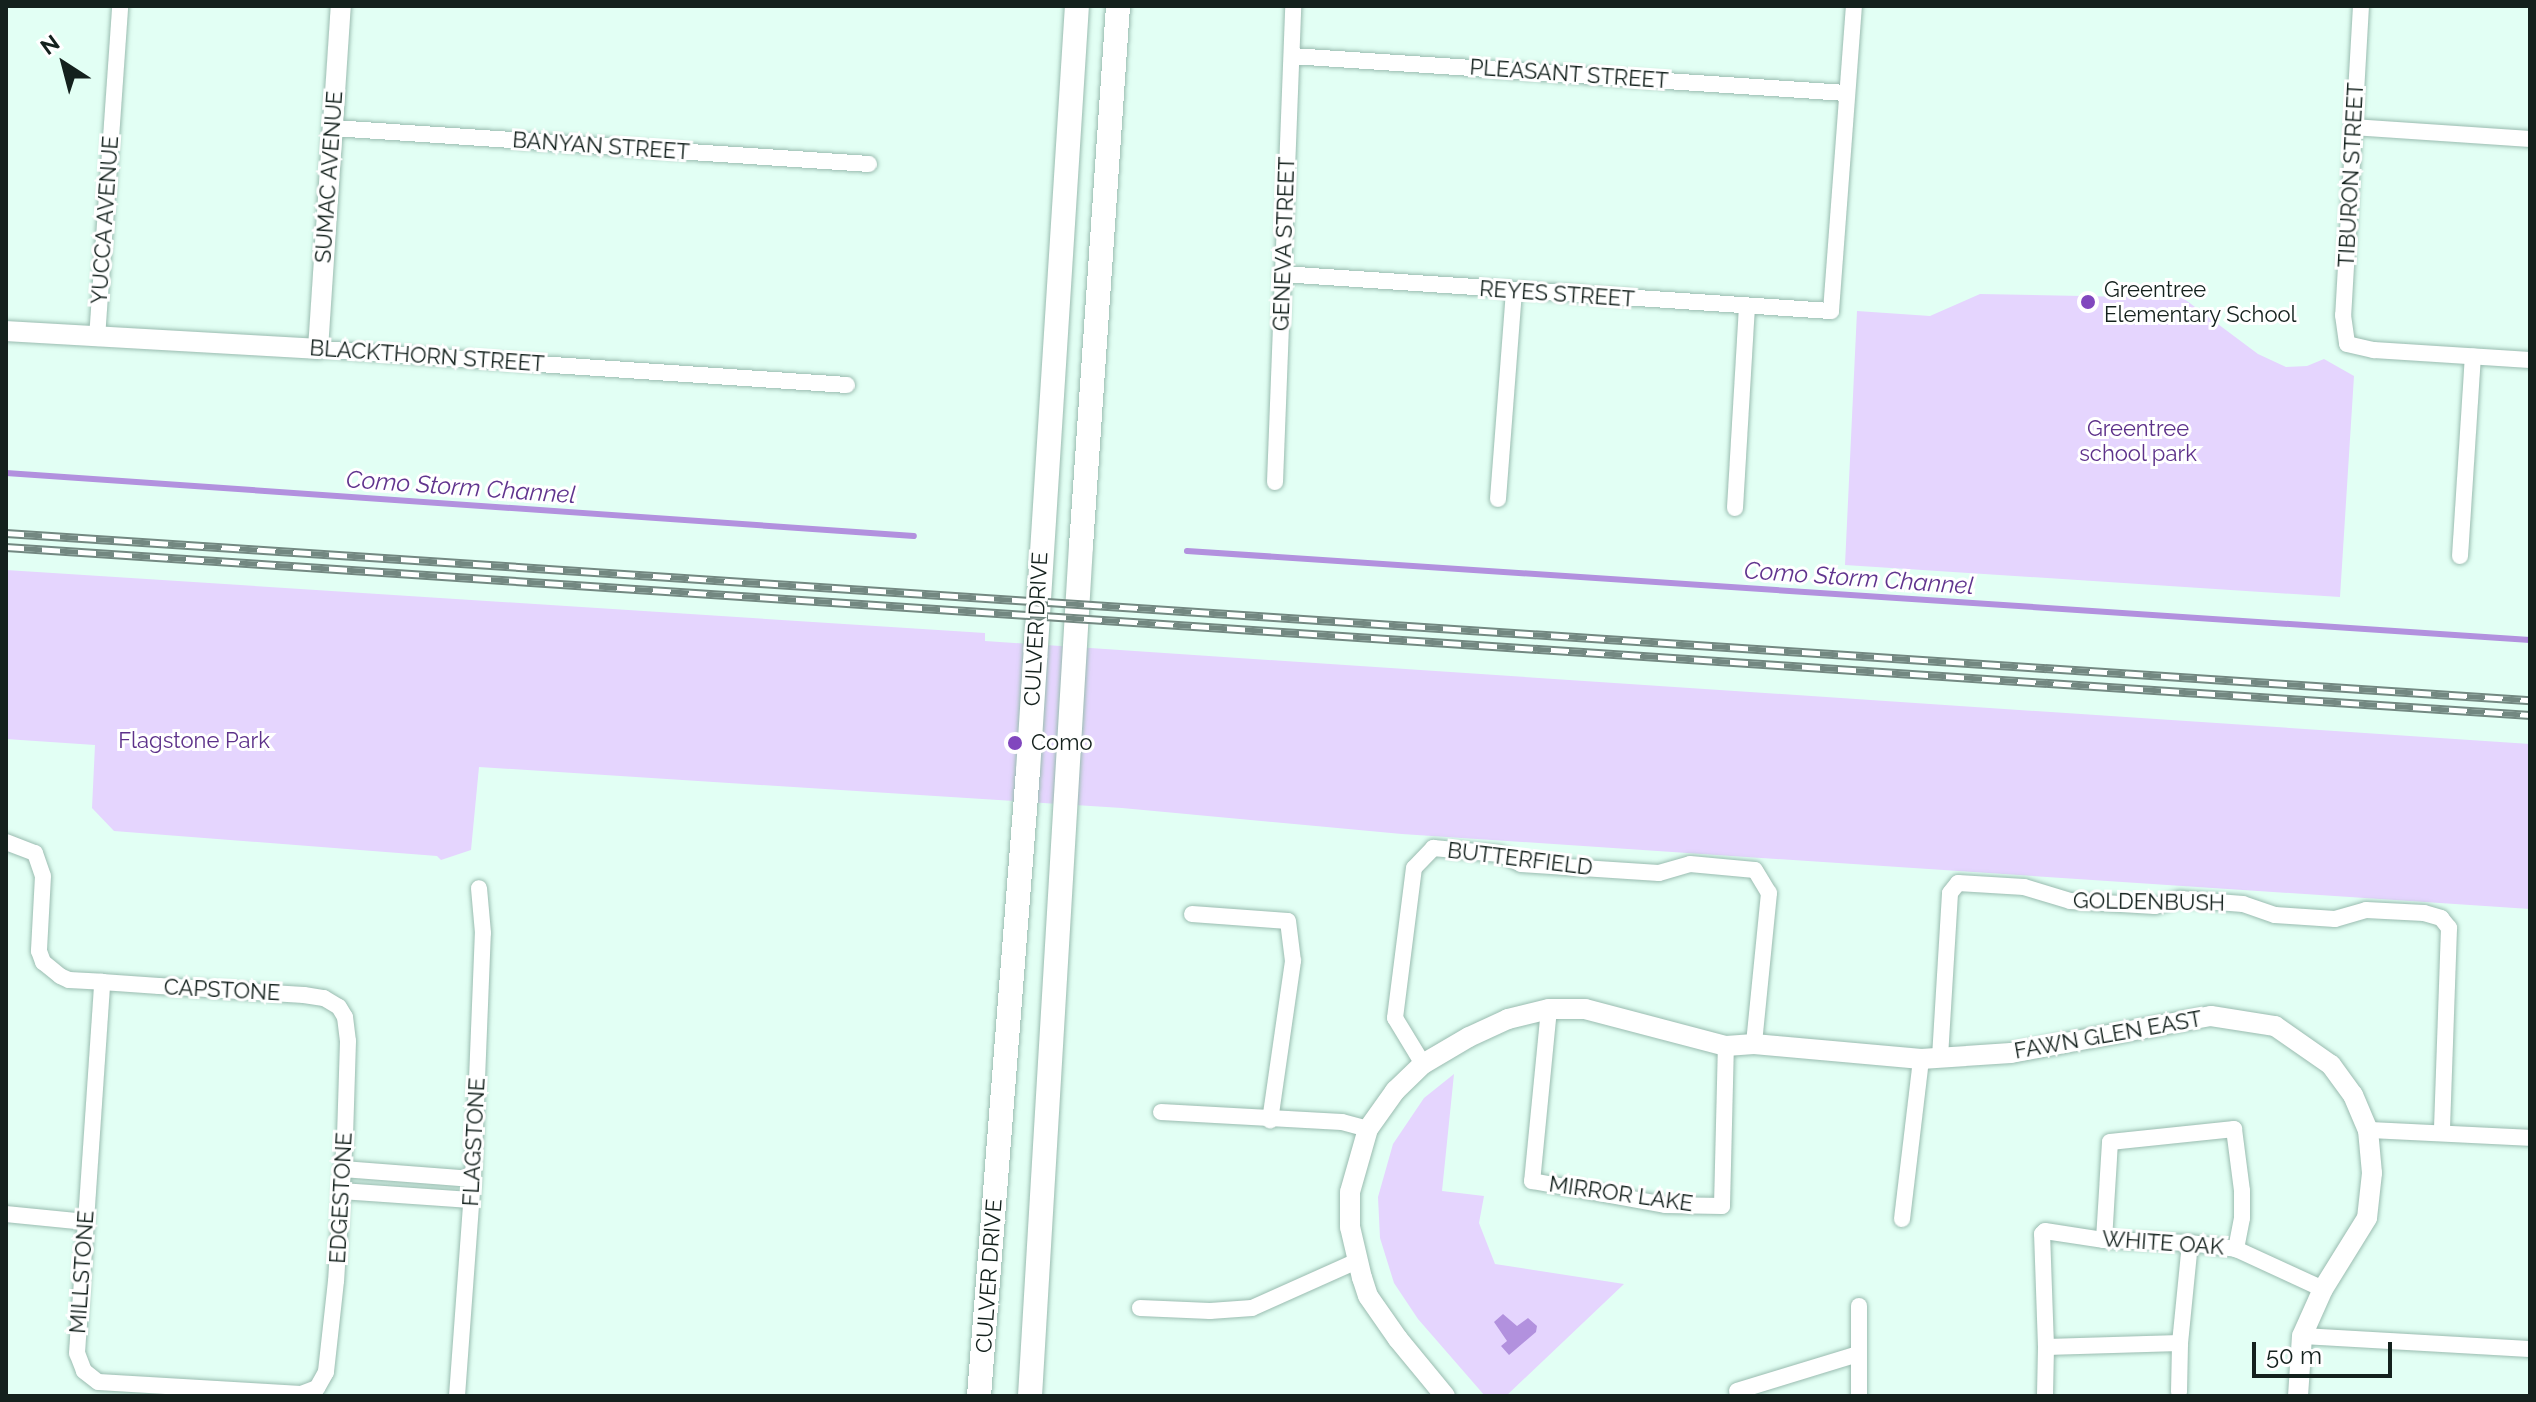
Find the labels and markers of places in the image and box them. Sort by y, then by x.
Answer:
place label: Greentree Elementary School [2104,276,2297,328]
marker: Greentree Elementary School [2079,293,2097,311]
place label: Como [1031,730,1092,756]
marker: Como [1006,734,1024,752]

